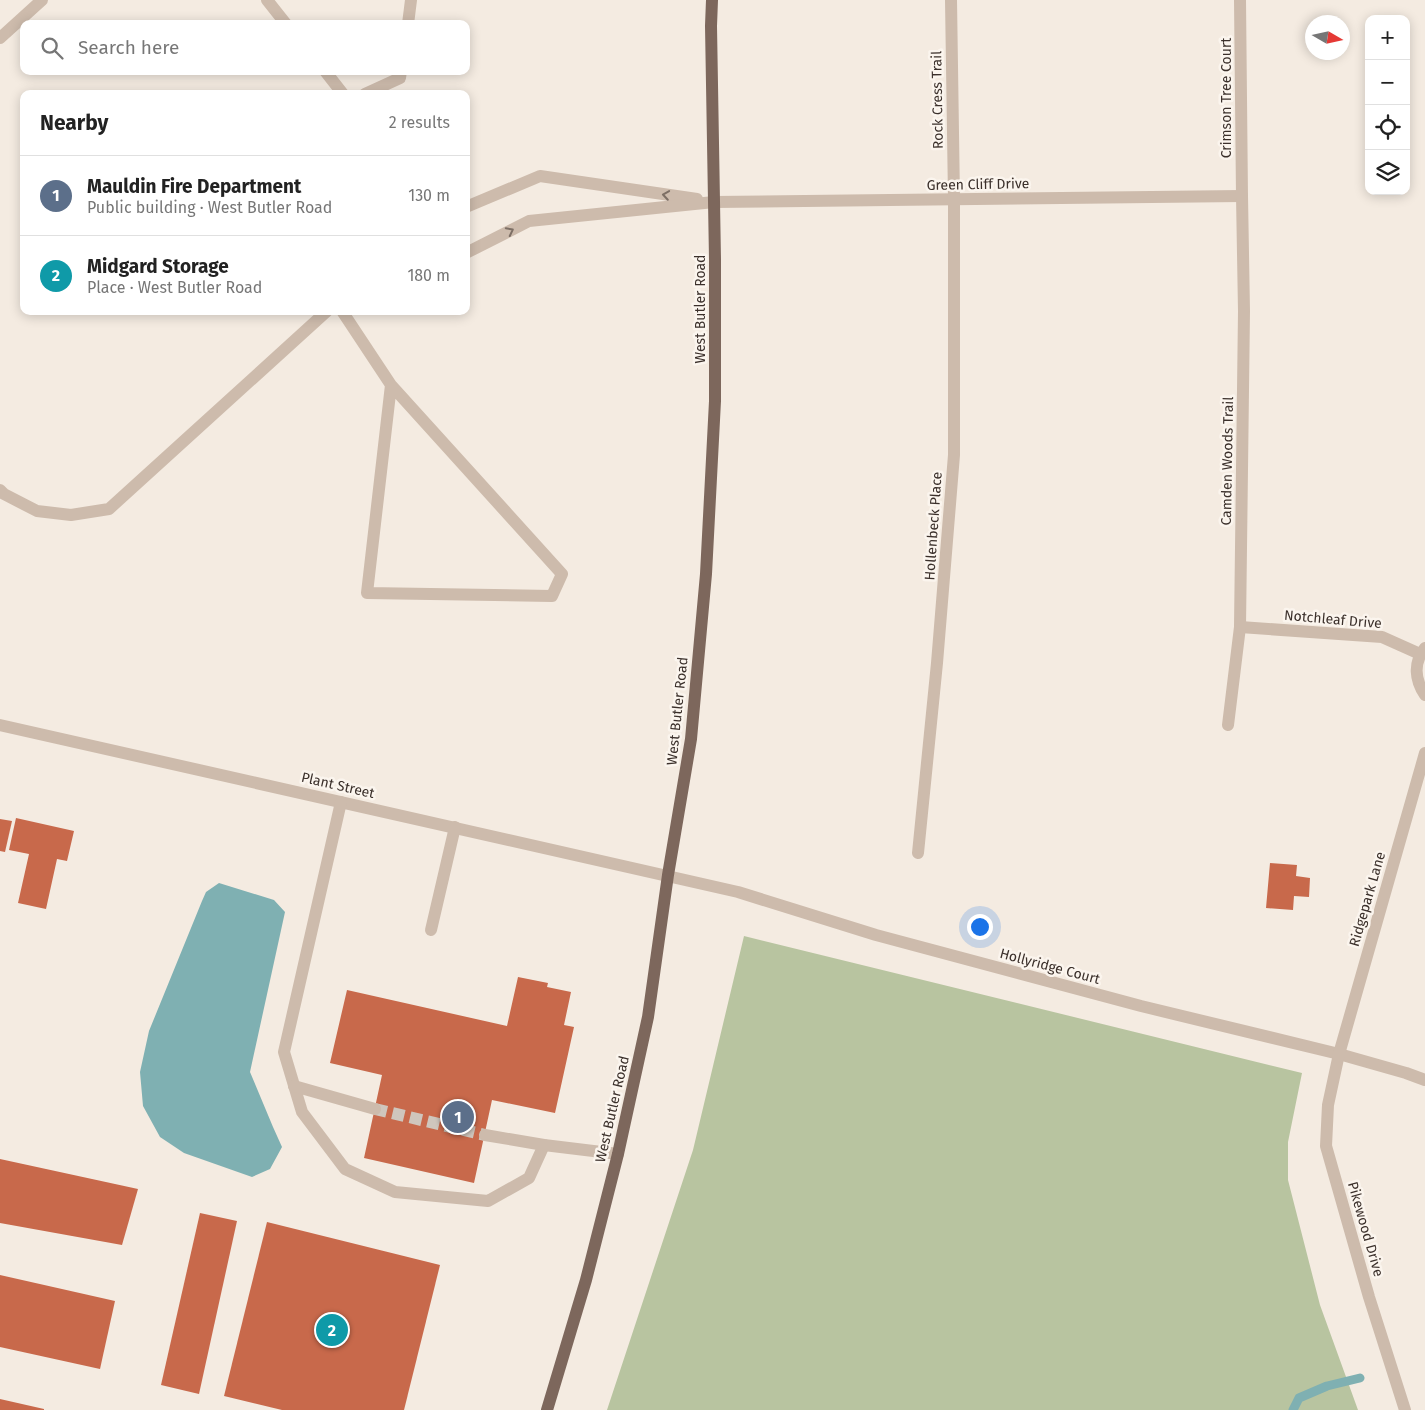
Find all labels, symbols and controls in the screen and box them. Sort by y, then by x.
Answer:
north arrow [1305,15,1350,60]
map controls [1365,15,1410,195]
button: + [1365,15,1410,60]
search box [20,20,470,75]
icon: search [38,34,66,62]
text: Search here [78,36,179,59]
street label: Crimson Tree Court [1218,37,1235,158]
street label: Rock Cress Trail [928,51,947,149]
button: − [1365,60,1410,105]
button: locate [1365,105,1410,150]
text: Nearby [40,110,108,136]
text: 2 results [389,113,450,132]
button: layers [1365,150,1410,195]
text: Mauldin Fire Department [87,175,301,198]
street label: Green Cliff Drive [927,175,1029,194]
text: 1 [52,186,60,205]
text: 130 m [408,186,450,205]
one-way arrow [661,190,670,200]
text: Public building · West Butler Road [87,198,332,217]
one-way arrow [504,227,513,237]
text: Midgard Storage [87,255,229,278]
street label: West Butler Road [692,255,709,364]
text: 2 [52,266,60,285]
text: 180 m [407,266,450,285]
text: Place · West Butler Road [87,278,262,297]
street label: Camden Woods Trail [1218,396,1237,526]
street label: Hollenbeck Place [921,471,946,581]
street label: Notchleaf Drive [1283,607,1382,632]
street label: West Butler Road [663,656,692,766]
street label: Plant Street [300,769,377,802]
street label: Ridgepark Lane [1346,850,1389,949]
your location [967,914,993,940]
street label: Hollyridge Court [998,945,1103,988]
street label: West Butler Road [592,1054,633,1164]
pin: 1 [442,1098,474,1136]
street label: Pikewood Drive [1344,1180,1387,1279]
pin: 2 [316,1311,348,1349]

